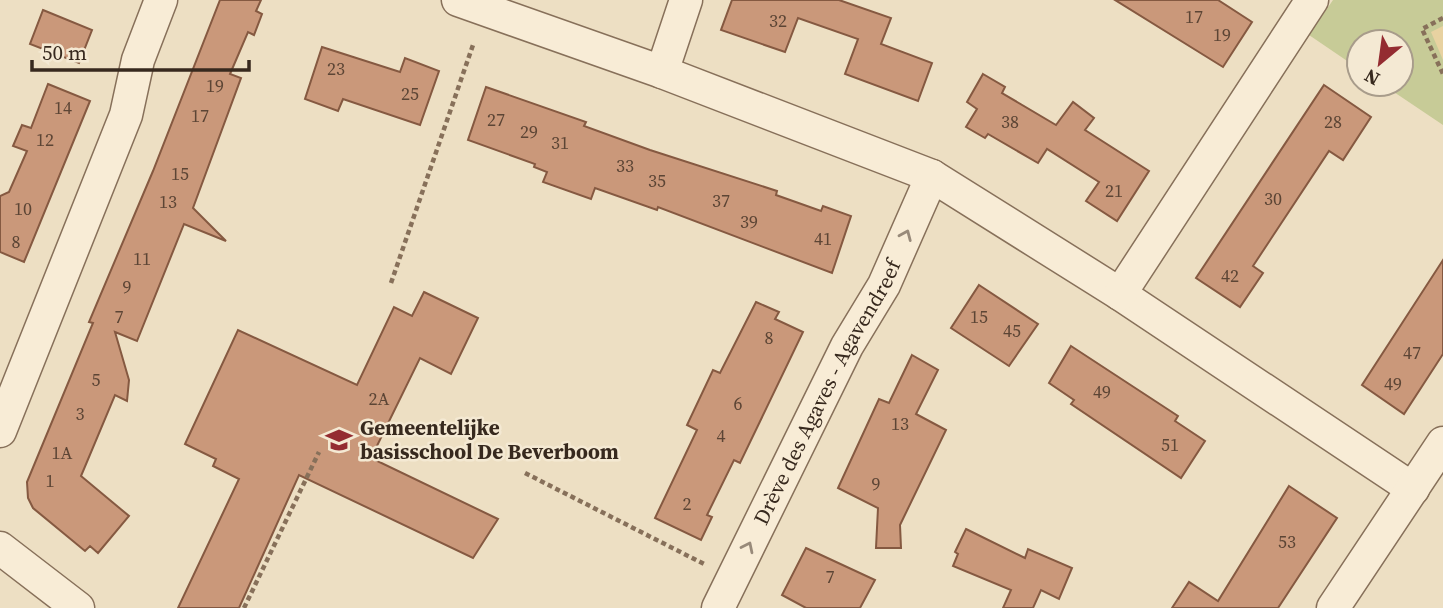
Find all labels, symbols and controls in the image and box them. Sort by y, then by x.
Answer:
house number: 17 [1185,4,1203,29]
house number: 32 [769,8,787,33]
house number: 19 [1213,22,1231,47]
scale bar [32,28,248,72]
north arrow [1345,28,1415,98]
text: 50 m [42,38,87,67]
house number: 23 [327,56,345,81]
text: N [1359,63,1384,93]
house number: 19 [206,73,224,98]
house number: 25 [401,81,419,106]
house number: 14 [54,95,72,120]
house number: 17 [191,103,209,128]
house number: 27 [487,107,505,132]
house number: 38 [1001,109,1019,134]
house number: 28 [1324,109,1342,134]
house number: 29 [520,119,538,144]
house number: 12 [36,127,54,152]
house number: 31 [551,130,569,155]
house number: 33 [616,153,634,178]
house number: 15 [171,161,189,186]
house number: 35 [648,168,666,193]
house number: 21 [1105,178,1123,203]
house number: 30 [1264,186,1282,211]
house number: 37 [712,188,730,213]
house number: 13 [159,189,177,214]
house number: 10 [14,196,32,221]
house number: 39 [740,209,758,234]
house number: 41 [814,226,832,251]
house number: 8 [12,229,21,254]
one-way arrow [898,230,912,242]
house number: 11 [133,246,151,271]
street label: Drève des Agaves - Agavendreef [746,253,908,530]
house number: 42 [1221,263,1239,288]
house number: 9 [123,274,132,299]
house number: 7 [115,304,124,329]
house number: 15 [970,304,988,329]
house number: 45 [1003,318,1021,343]
house number: 8 [765,325,774,350]
house number: 47 [1403,340,1421,365]
house number: 5 [92,367,101,392]
house number: 49 [1384,371,1402,396]
house number: 49 [1093,379,1111,404]
house number: 2A [369,386,390,411]
house number: 6 [734,391,743,416]
house number: 3 [76,401,85,426]
house number: 13 [891,411,909,436]
place label: Gemeentelijke basisschool De Beverboom [360,413,619,466]
house number: 4 [717,423,726,448]
school or university icon: Gemeentelijke basisschool De Beverboom [324,425,354,455]
house number: 51 [1161,432,1179,457]
house number: 1A [52,440,73,465]
house number: 1 [46,468,55,493]
house number: 9 [872,471,881,496]
house number: 2 [683,491,692,516]
house number: 53 [1278,529,1296,554]
one-way arrow [740,542,754,554]
house number: 7 [826,564,835,589]

